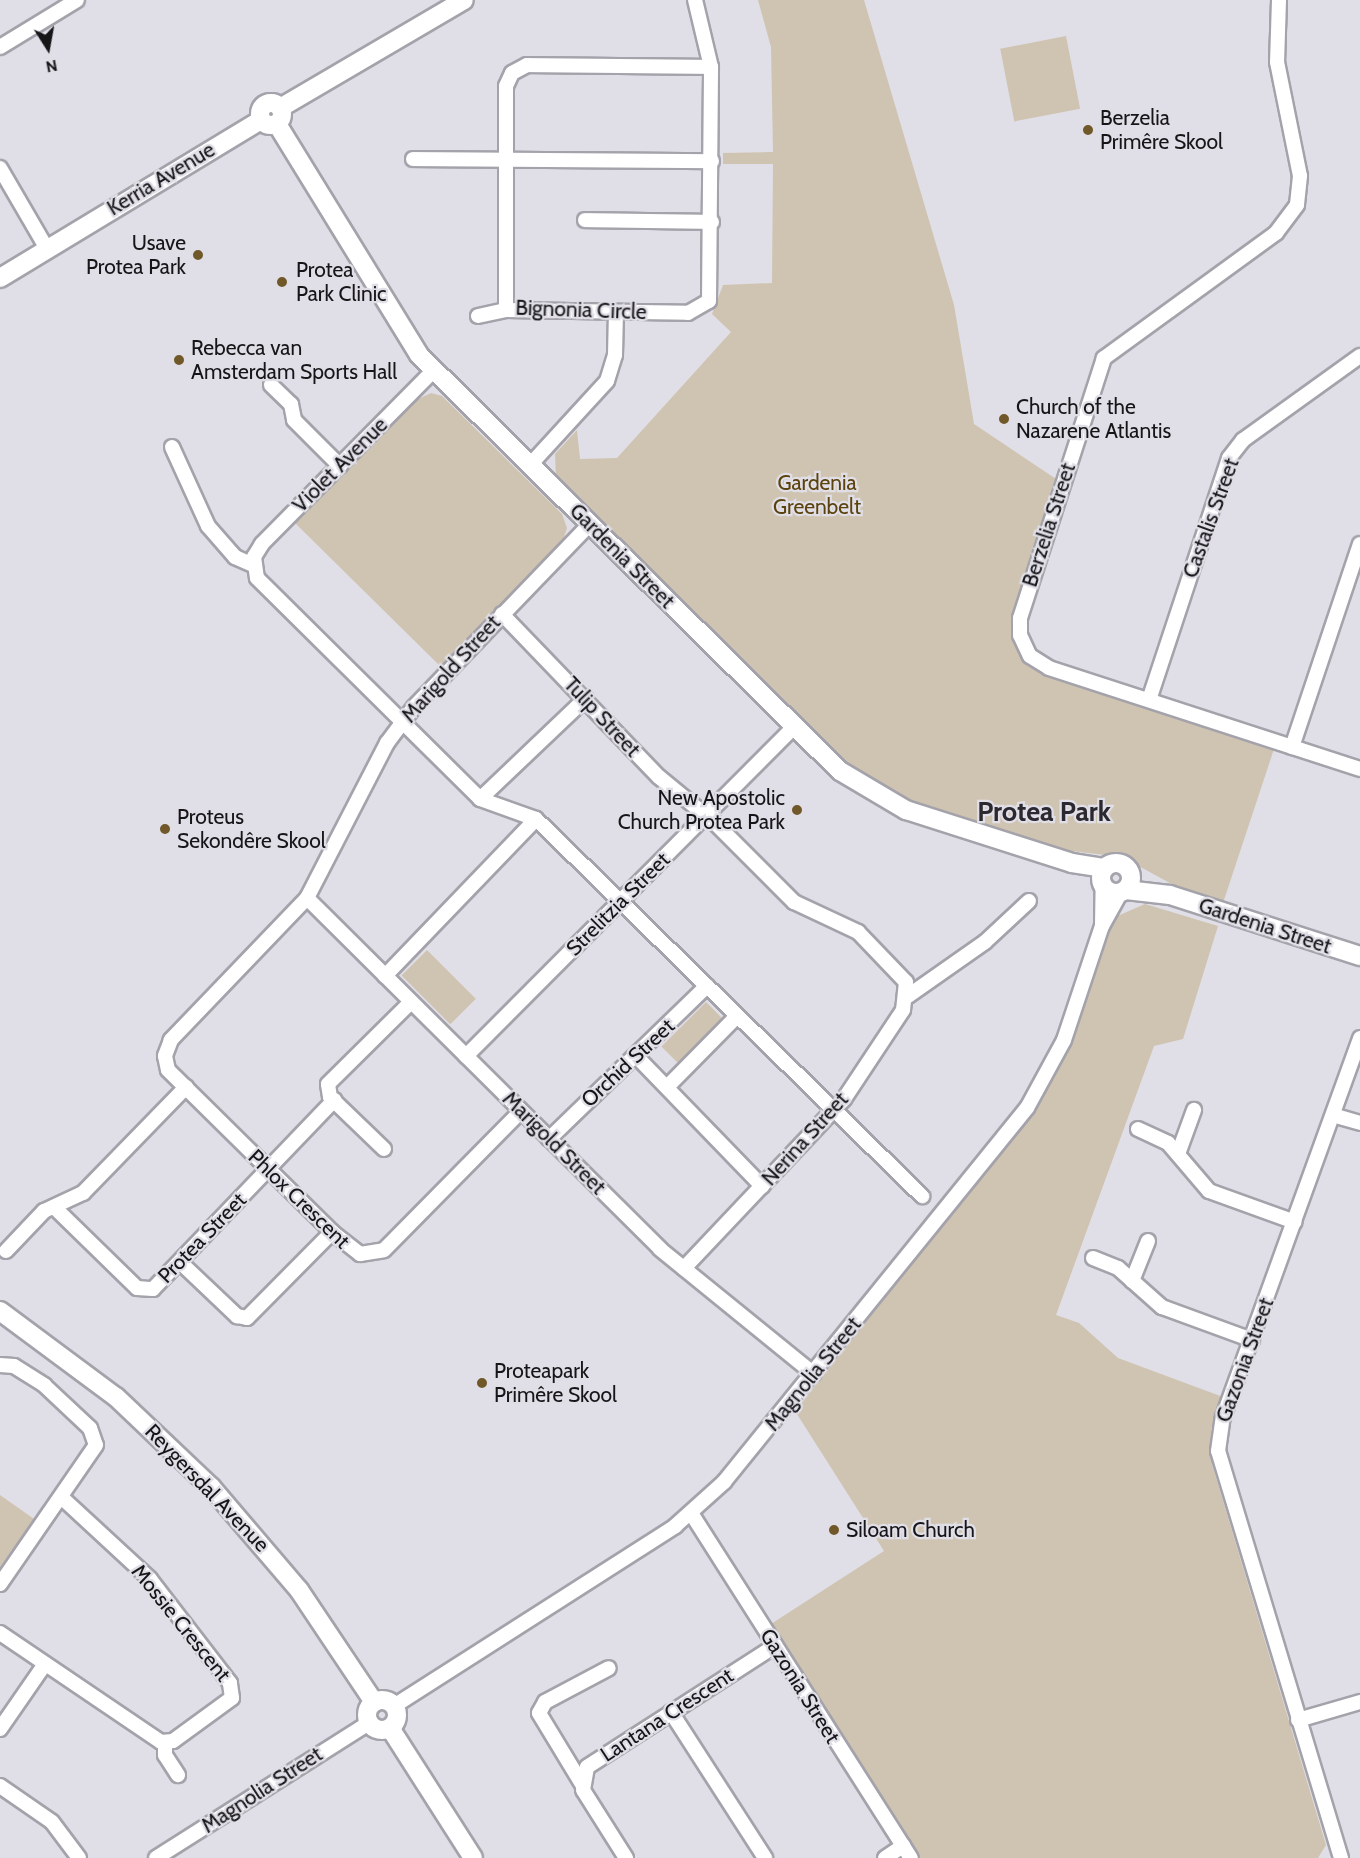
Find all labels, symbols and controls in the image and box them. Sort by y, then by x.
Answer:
north arrow [18,18,78,78]
text: N [44,56,59,77]
place label: Berzelia Primêre Skool [1100,105,1223,155]
marker: Berzelia Primêre Skool [1081,123,1095,137]
street label: Kerria Avenue [103,137,219,221]
place label: Usave Protea Park [86,230,186,280]
marker: Usave Protea Park [191,248,205,262]
place label: Protea Park Clinic [296,257,387,307]
marker: Protea Park Clinic [273,273,291,291]
street label: Bignonia Circle [515,295,647,325]
place label: Rebecca van Amsterdam Sports Hall [191,335,397,385]
marker: Rebecca van Amsterdam Sports Hall [172,353,186,367]
place label: Church of the Nazarene Atlantis [1016,394,1171,444]
street label: Violet Avenue [287,412,393,518]
marker: Church of the Nazarene Atlantis [997,412,1011,426]
street label: Castalis Street [1178,455,1244,581]
street label: Berzelia Street [1017,460,1081,590]
park label: Gardenia Greenbelt [773,470,861,520]
street label: Gardenia Street [564,498,680,614]
street label: Marigold Street [396,610,506,728]
street label: Tulip Street [559,672,645,762]
place label: New Apostolic Church Protea Park [618,785,785,835]
district label: Protea Park [977,796,1111,828]
marker: New Apostolic Church Protea Park [790,803,804,817]
place label: Proteus Sekondêre Skool [177,804,326,854]
marker: Proteus Sekondêre Skool [158,822,172,836]
street label: Strelitzia Street [561,847,675,961]
street label: Gardenia Street [1196,893,1334,959]
street label: Orchid Street [576,1014,680,1112]
street label: Marigold Street [497,1086,611,1200]
street label: Nerina Street [757,1087,853,1191]
street label: Phlox Crescent [243,1144,355,1254]
street label: Protea Street [153,1187,251,1289]
street label: Gazonia Street [1211,1294,1279,1426]
street label: Magnolia Street [759,1312,867,1436]
place label: Proteapark Primêre Skool [494,1358,617,1408]
marker: Proteapark Primêre Skool [475,1376,489,1390]
street label: Reygersdal Avenue [140,1419,274,1557]
place label: Siloam Church [846,1517,975,1543]
marker: Siloam Church [827,1523,841,1537]
street label: Mossie Crescent [126,1559,236,1687]
street label: Gazonia Street [755,1624,845,1748]
street label: Lantana Crescent [596,1663,738,1767]
street label: Magnolia Street [197,1742,327,1838]

